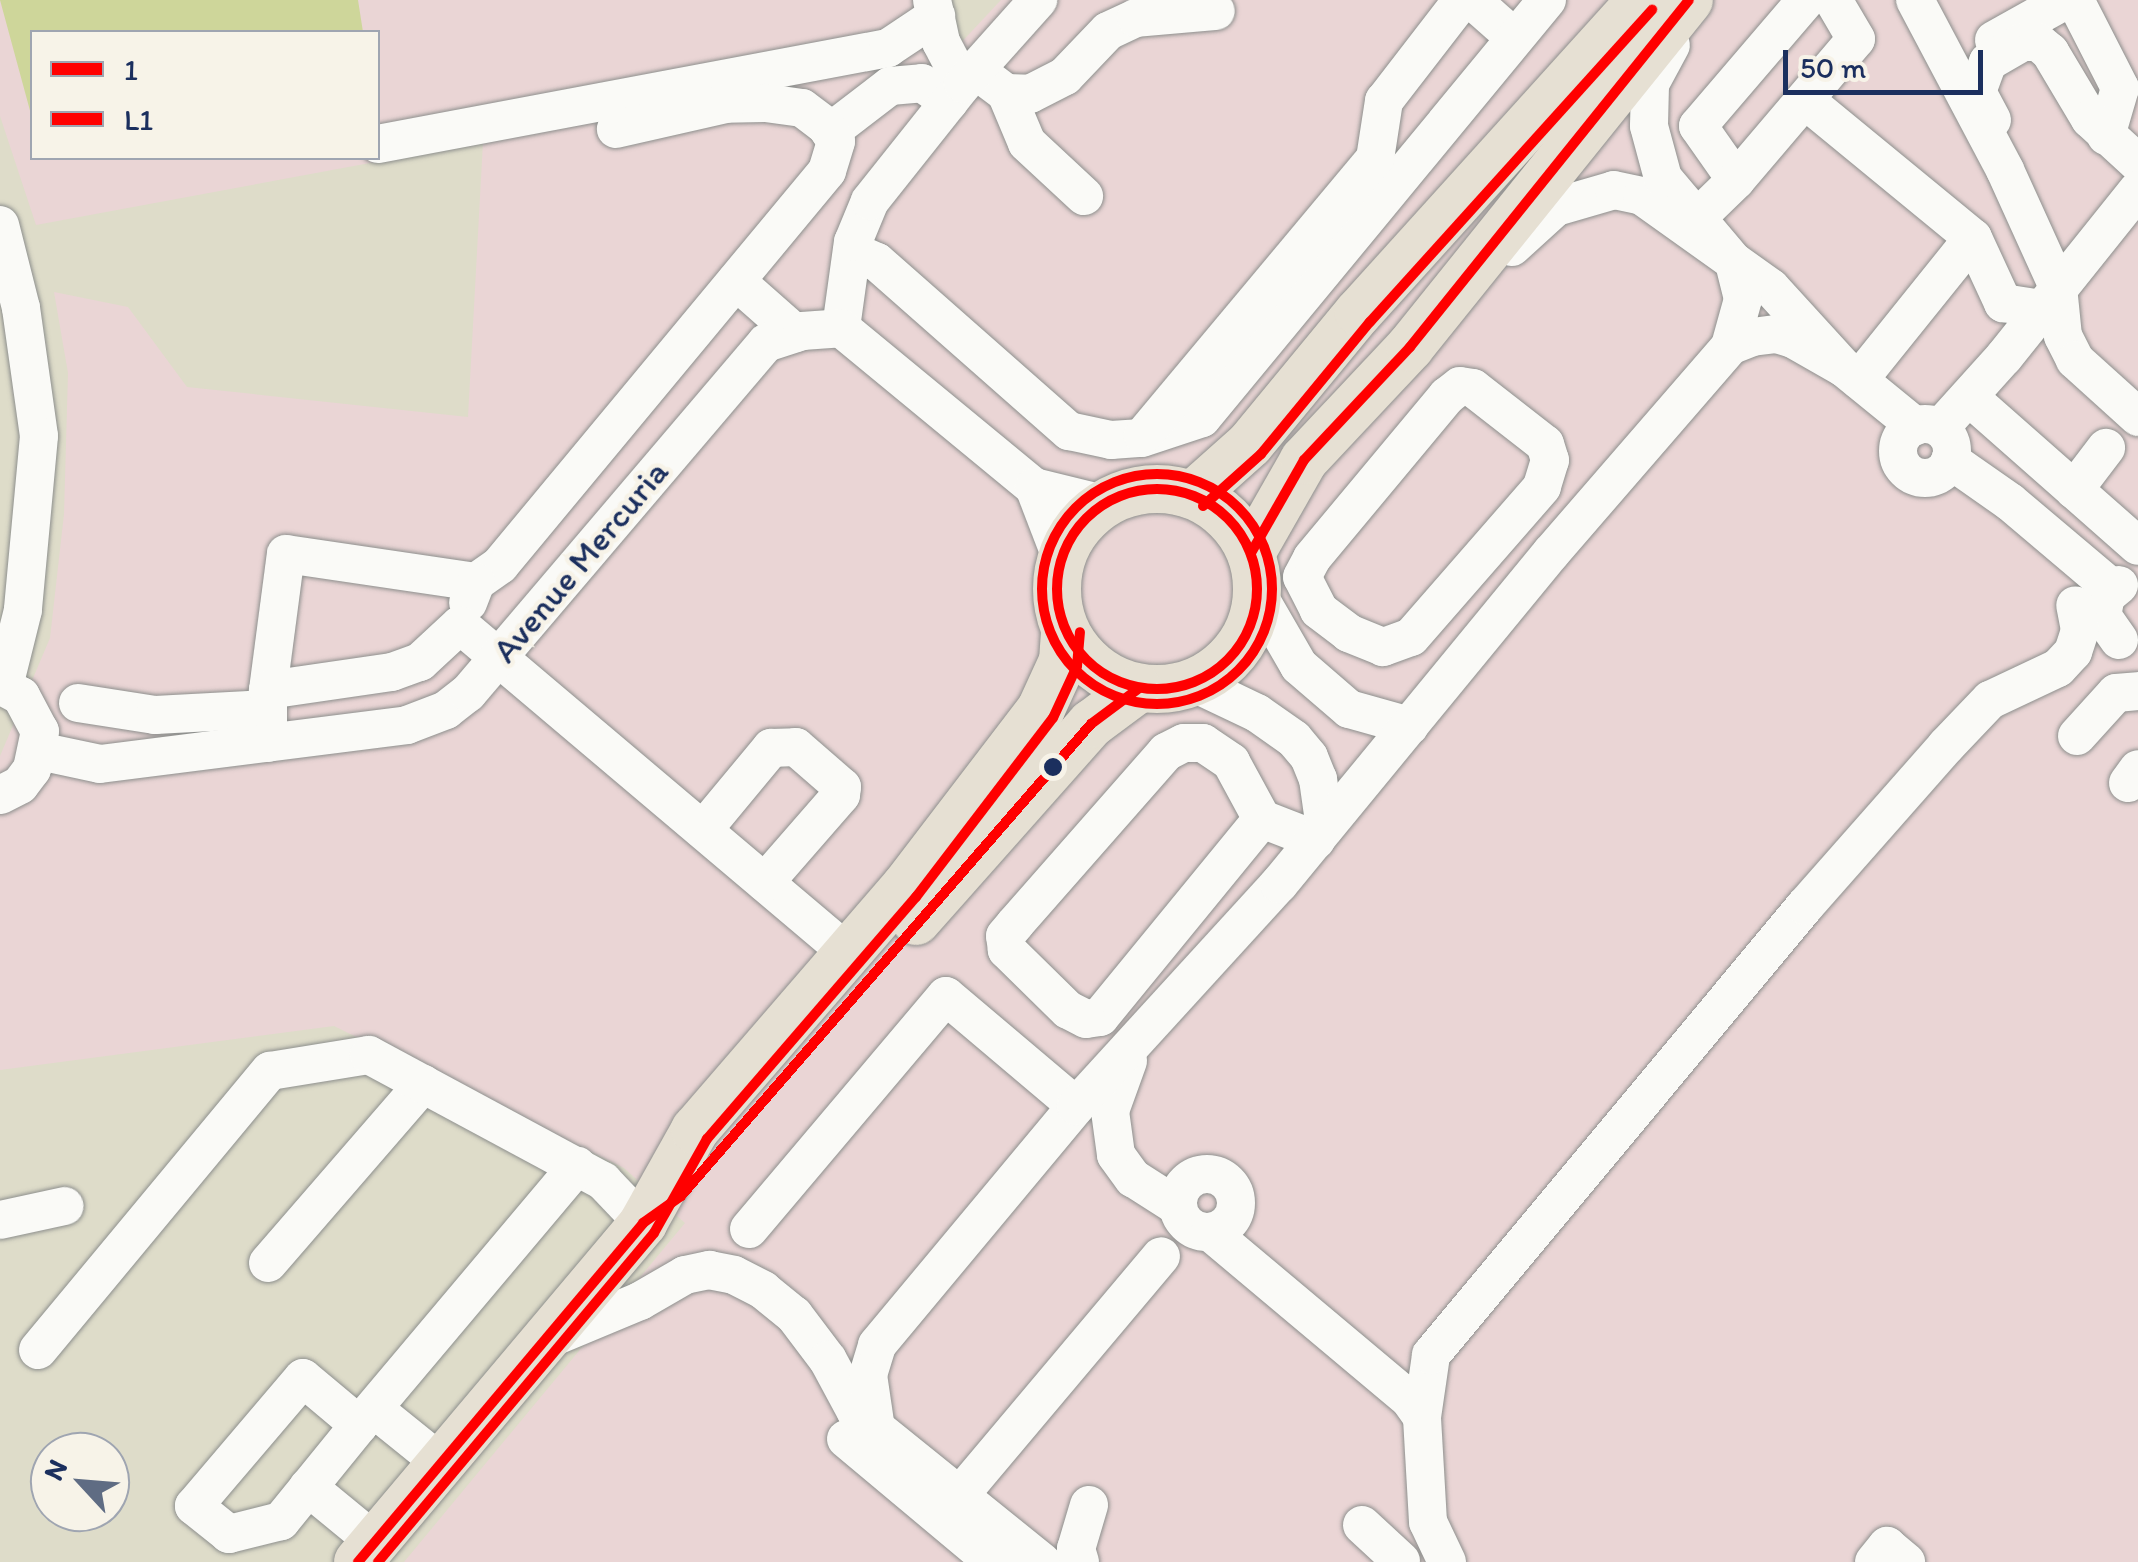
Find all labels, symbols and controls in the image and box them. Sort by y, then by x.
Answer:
legend [30,30,380,160]
scale bar [1788,30,1988,92]
text: 50 m [1800,49,1866,86]
text: 1 [124,51,138,88]
text: L1 [124,101,153,138]
street label: Avenue Mercuria [483,451,677,671]
unlabelled marker [1043,757,1063,777]
north arrow [30,1432,130,1532]
text: N [35,1454,74,1486]

